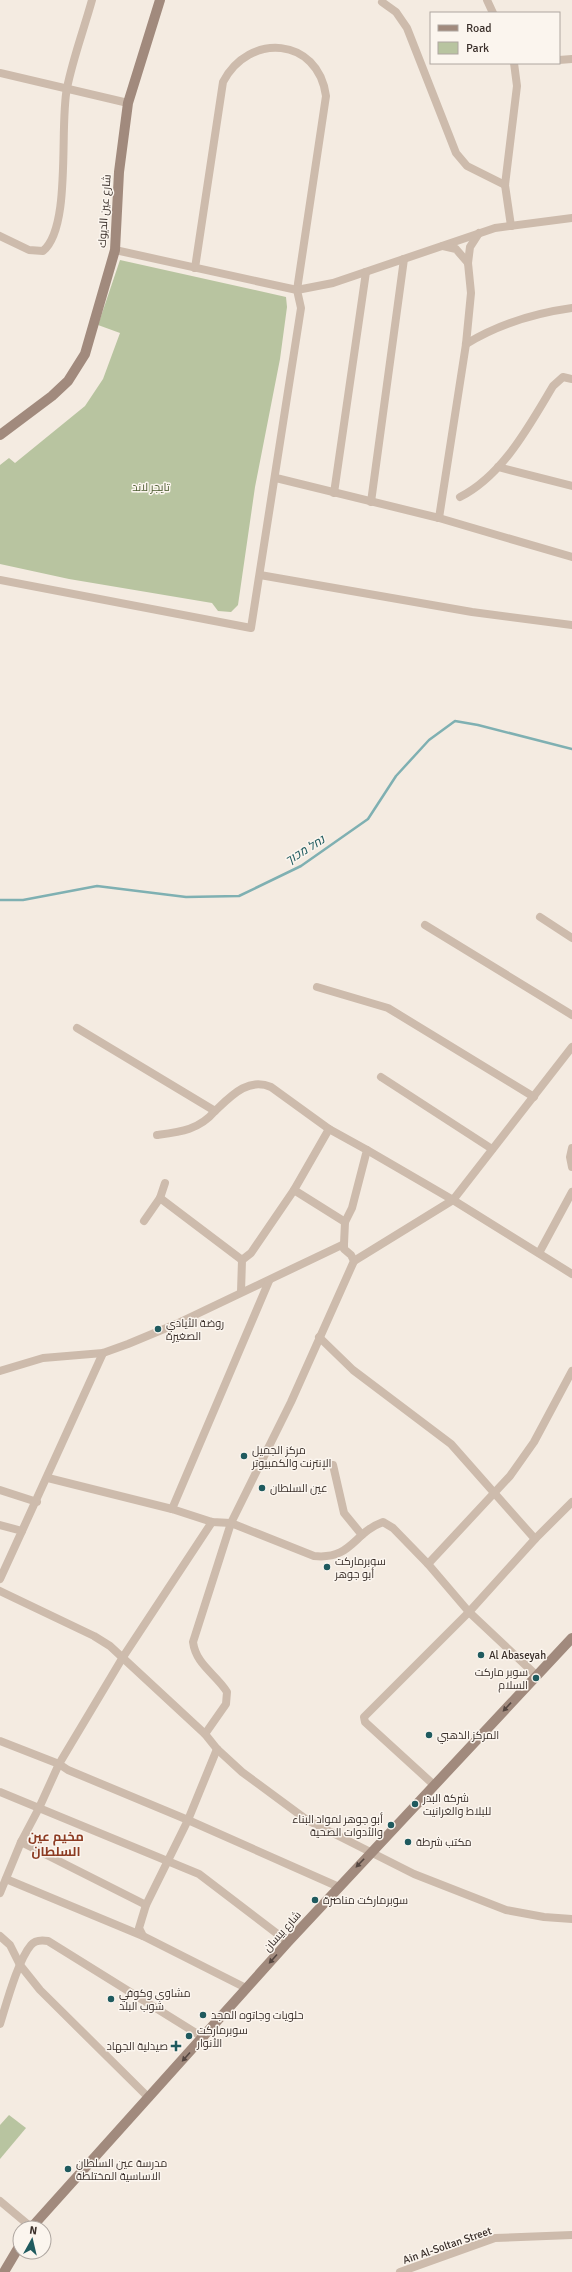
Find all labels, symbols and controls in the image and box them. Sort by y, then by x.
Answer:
legend [430,12,560,64]
text: Road [466,21,492,36]
text: Park [466,41,489,56]
street label: شارع عين الديوك [95,174,115,248]
park label: تايجر لاند [132,481,170,494]
water label: נחל מכוך [283,832,329,868]
place label: روضة الأيادي الصغيرة [166,1317,224,1343]
marker: روضة الأيادي الصغيرة [153,1324,163,1334]
place label: مركز الجميل الإنترنت والكمبيوتر [251,1444,332,1470]
marker: مركز الجميل الإنترنت والكمبيوتر [239,1451,249,1461]
place label: عين السلطان [270,1482,328,1495]
marker: عين السلطان [257,1483,267,1493]
place label: سوبرماركت أبو جوهر [334,1555,386,1581]
marker: سوبرماركت أبو جوهر [322,1562,332,1572]
place label: Al Abaseyah [489,1649,546,1662]
marker: Al Abaseyah [476,1650,486,1660]
place label: سوبر ماركت السلام [475,1666,528,1693]
marker: سوبر ماركت السلام [531,1673,541,1683]
one-way arrow [502,1702,511,1712]
place label: المركز الذهبي [437,1729,499,1744]
marker: المركز الذهبي [424,1730,434,1740]
place label: شركة البدر للبلاط والغرانيت [422,1792,491,1818]
marker: شركة البدر للبلاط والغرانيت [410,1799,420,1809]
place label: أبو جوهر لمواد البناء والأدوات الصحية [292,1812,383,1839]
marker: أبو جوهر لمواد البناء والأدوات الصحية [386,1820,396,1830]
district label: مخيم عين السلطان [28,1829,84,1860]
place label: مكتب شرطة [416,1836,472,1849]
marker: مكتب شرطة [403,1837,413,1847]
one-way arrow [356,1858,365,1868]
place label: سوبرماركت مناصرة [323,1894,408,1907]
marker: سوبرماركت مناصرة [310,1895,320,1905]
street label: شارع بيسان [261,1908,305,1955]
one-way arrow [268,1954,277,1964]
place label: مشاوي وكوفي شوب البلد [119,1987,190,2013]
marker: مشاوي وكوفي شوب البلد [106,1994,116,2004]
place label: حلويات وجاتوه المجد [211,2009,304,2022]
marker: حلويات وجاتوه المجد [198,2010,208,2020]
place label: سوبرماركت الأنوار [196,2024,248,2050]
marker: سوبرماركت الأنوار [184,2031,194,2041]
place label: صيدلية الجهاد [106,2040,168,2053]
marker: صيدلية الجهاد [171,2041,181,2051]
one-way arrow [182,2051,191,2062]
place label: مدرسة عين السلطان الاساسية المختلطة [76,2157,167,2183]
marker: مدرسة عين السلطان الاساسية المختلطة [63,2164,73,2174]
north arrow [12,2220,52,2260]
text: N [29,2224,38,2238]
street label: Ain Al-Soltan Street [401,2224,493,2267]

